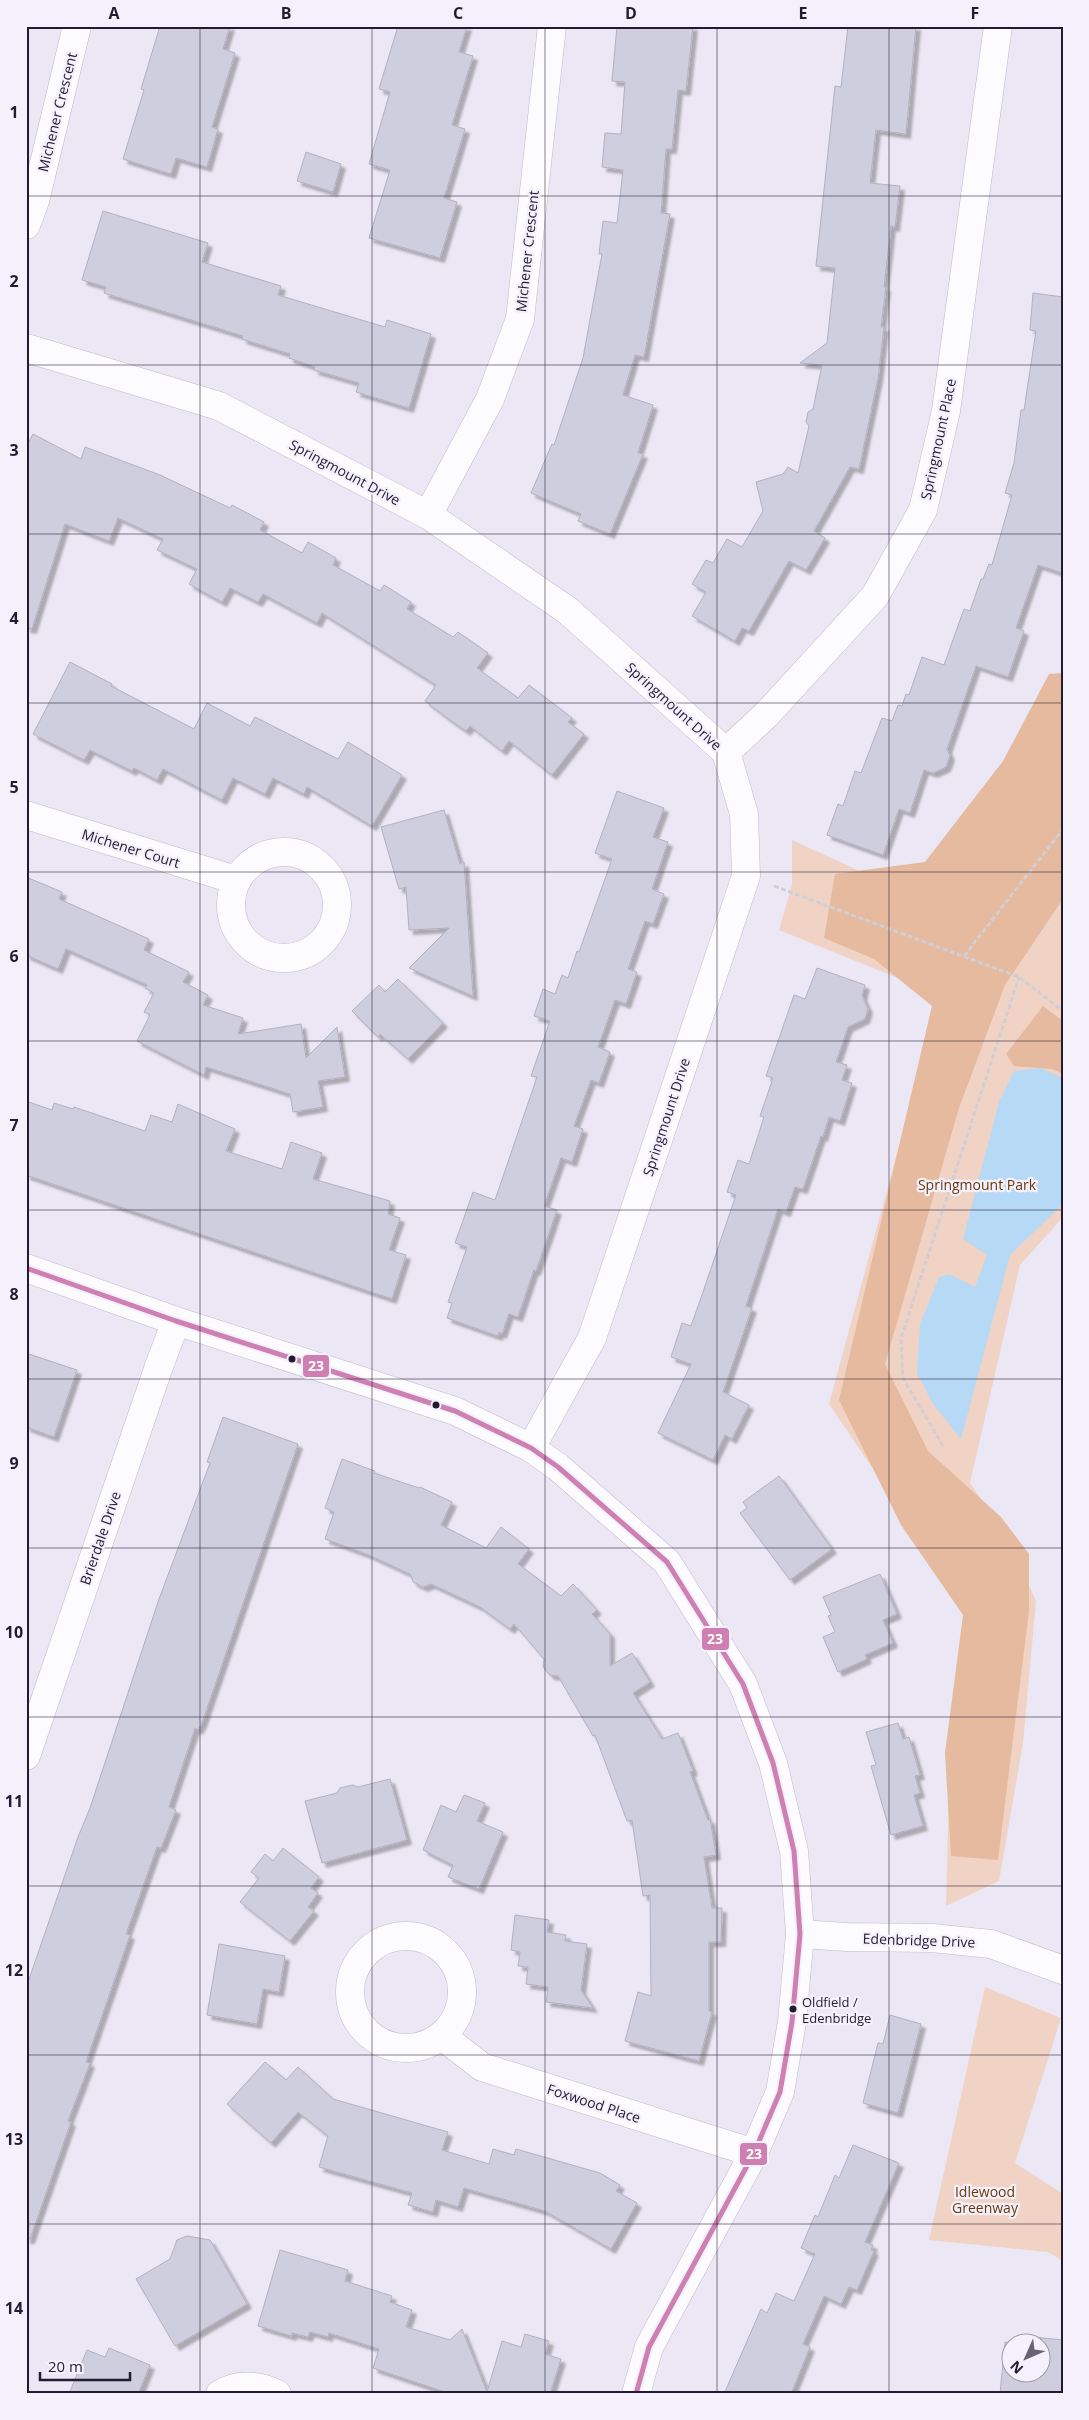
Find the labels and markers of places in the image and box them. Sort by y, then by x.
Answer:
unlabelled marker [287,1354,297,1364]
unlabelled marker [431,1400,441,1410]
place label: Oldfield / Edenbridge [802,1993,871,2027]
marker: Oldfield / Edenbridge [788,2004,798,2014]

